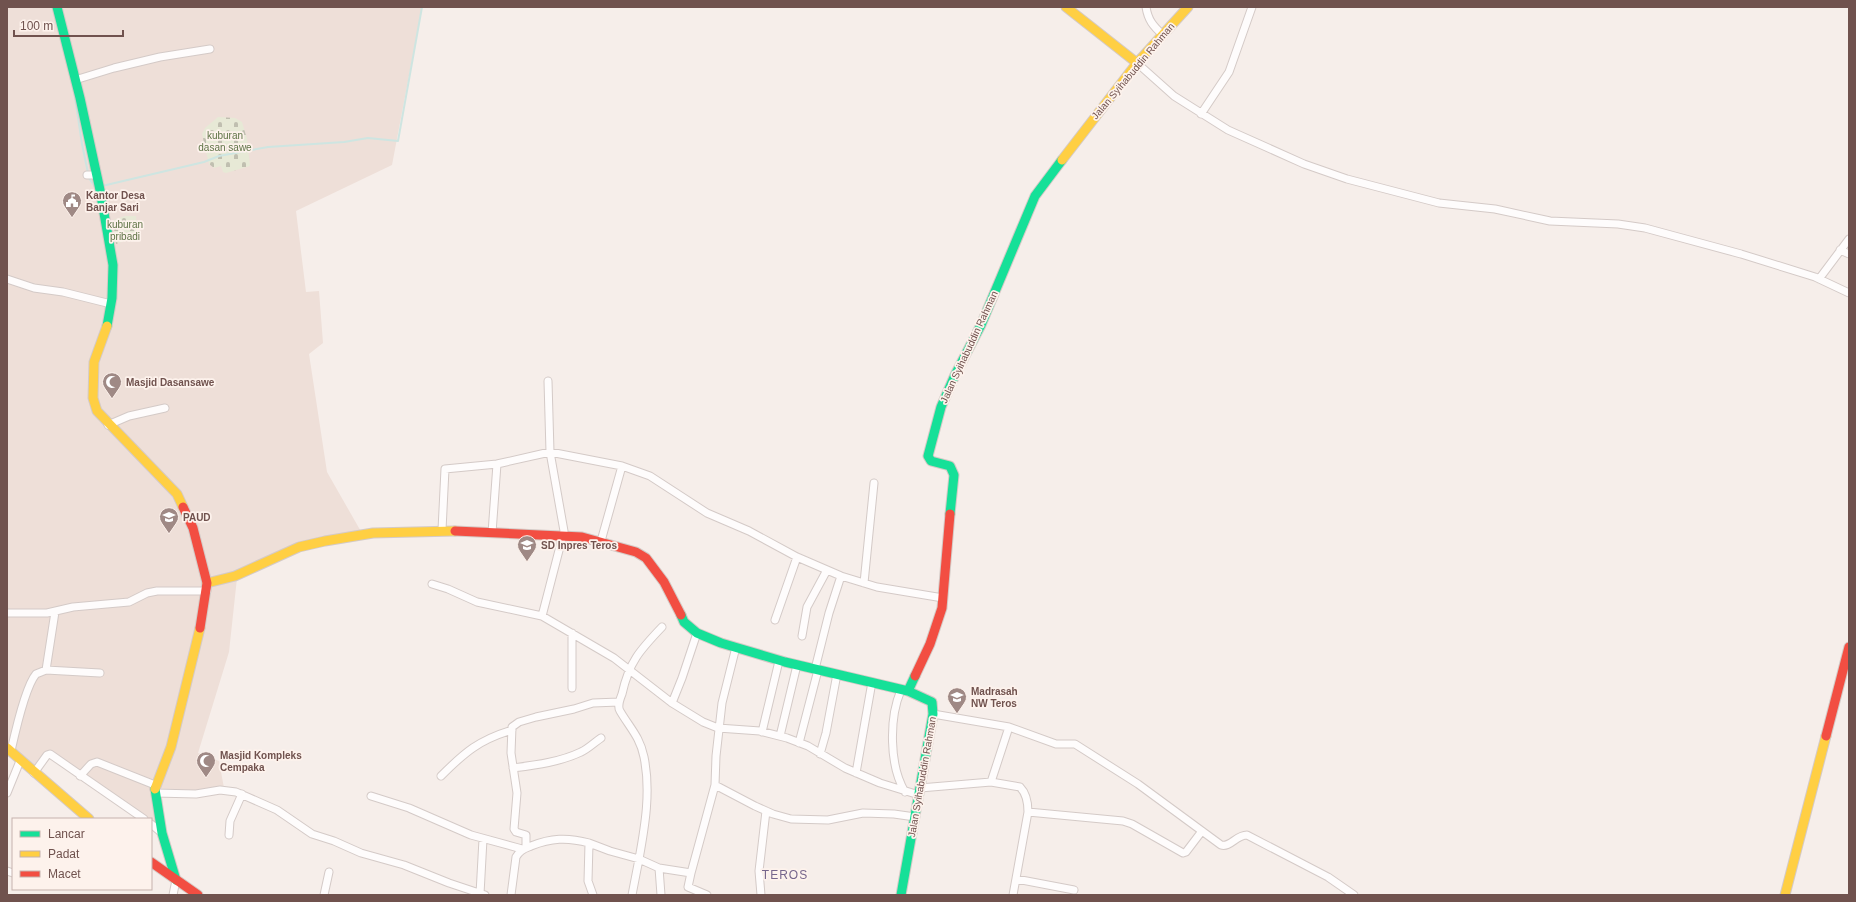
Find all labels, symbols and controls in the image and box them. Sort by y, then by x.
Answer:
scale bar [14,12,123,38]
text: 100 m [20,19,53,33]
street label: Jalan Syihabuddin Rahman [1089,21,1177,121]
park label: kuburan dasan sawe [198,130,252,153]
public building icon: Kantor Desa Banjar Sari [61,190,83,218]
place label: Kantor Desa Banjar Sari [86,190,145,213]
park label: kuburan pribadi [107,219,143,242]
street label: Jalan Syihabuddin Rahman [938,289,1000,405]
mosque icon: Masjid Dasansawe [101,371,123,399]
place label: Masjid Dasansawe [126,377,215,388]
school or university icon: PAUD [158,506,180,534]
place label: PAUD [183,512,211,523]
school or university icon: SD Inpres Teros [516,534,538,562]
place label: SD Inpres Teros [541,540,617,551]
school or university icon: Madrasah NW Teros [946,686,968,714]
place label: Madrasah NW Teros [971,686,1018,709]
street label: Jalan Syihabuddin Rahman [906,716,938,838]
mosque icon: Masjid Kompleks Cempaka [195,750,217,778]
place label: Masjid Kompleks Cempaka [220,750,302,773]
legend [12,818,152,890]
text: Lancar [48,827,85,841]
text: Padat [48,847,80,861]
text: Macet [48,867,81,881]
district label: TEROS [762,868,808,882]

